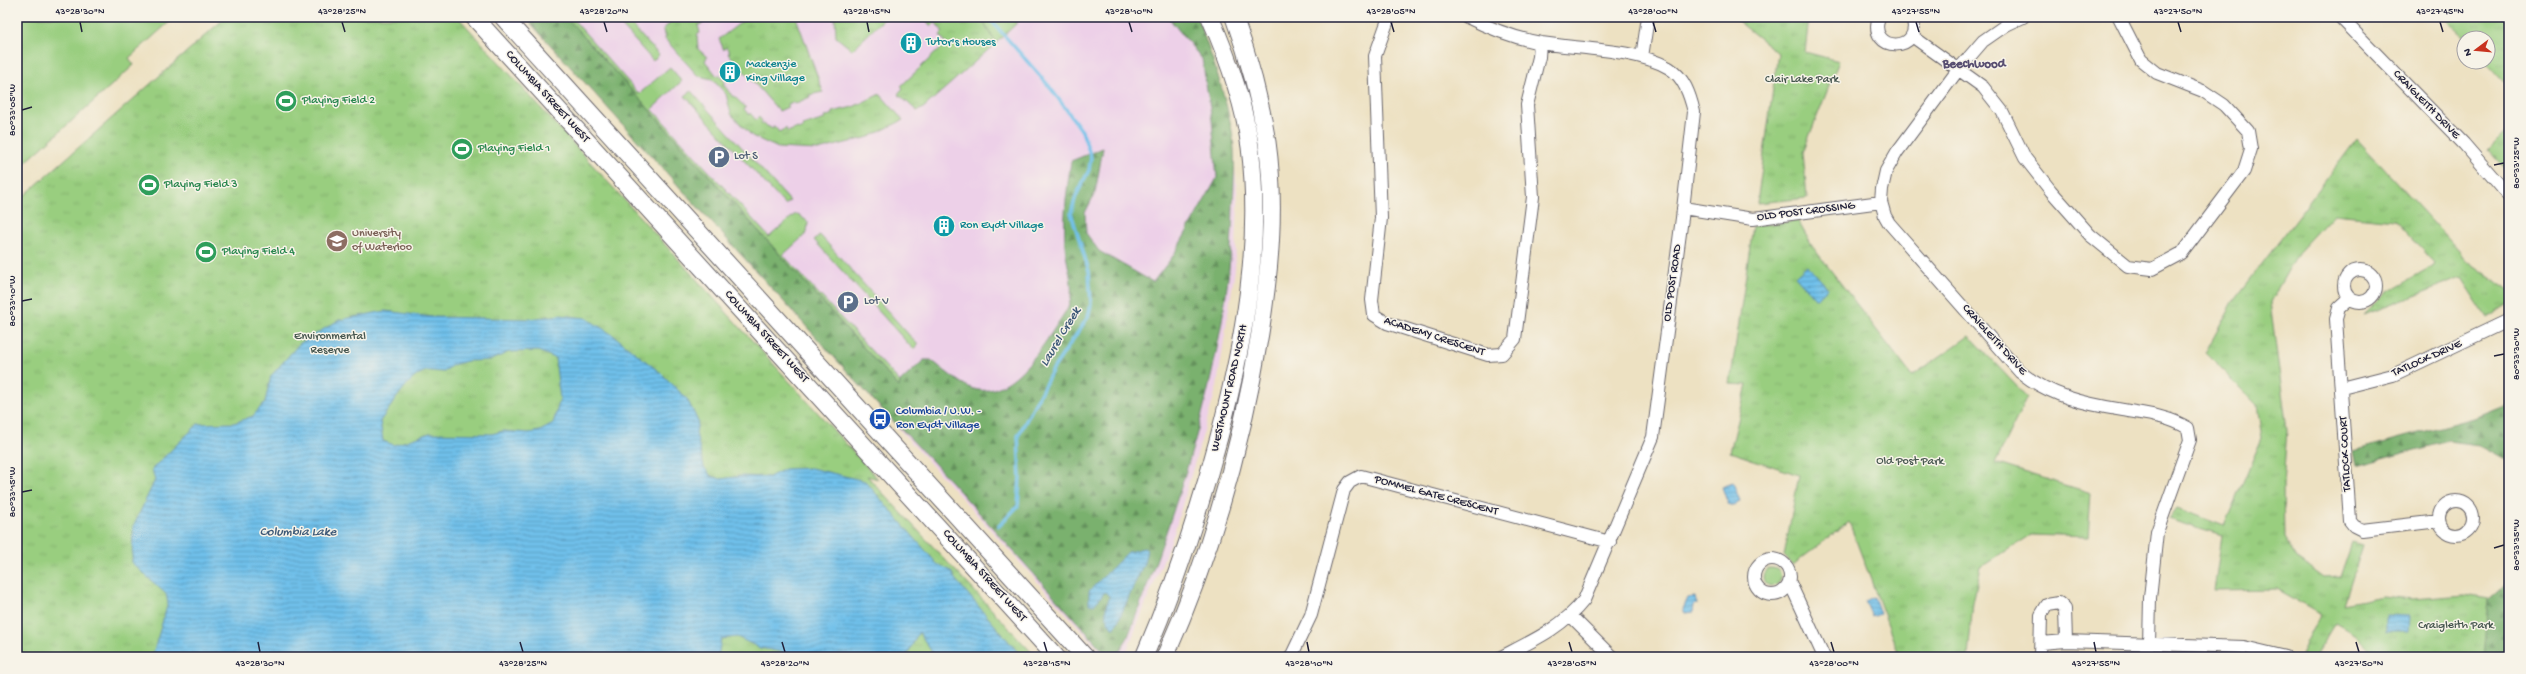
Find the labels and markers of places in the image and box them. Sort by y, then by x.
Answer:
building icon: Tutor's Houses [898,30,924,56]
place label: Tutor's Houses [925,36,996,50]
place label: Mackenzie King Village [746,58,806,86]
building icon: Mackenzie King Village [717,59,743,85]
sports icon: Playing Field 2 [273,88,299,114]
place label: Playing Field 2 [301,94,375,108]
sports icon: Playing Field 1 [449,136,475,162]
place label: Playing Field 1 [477,142,550,156]
parking icon: Lot S [706,144,732,170]
place label: Lot S [734,150,758,164]
sports icon: Playing Field 3 [136,172,162,198]
place label: Playing Field 3 [163,178,238,192]
building icon: Ron Eydt Village [931,213,957,239]
place label: Ron Eydt Village [960,219,1044,233]
place label: University of Waterloo [352,227,412,255]
school or university icon: University of Waterloo [324,228,350,254]
sports icon: Playing Field 4 [193,239,219,265]
place label: Playing Field 4 [221,245,295,259]
parking icon: Lot V [835,289,861,315]
place label: Lot V [864,295,889,309]
place label: Columbia / U.W. - Ron Eydt Village [896,405,981,433]
bus stop icon: Columbia / U.W. - Ron Eydt Village [867,406,893,432]

